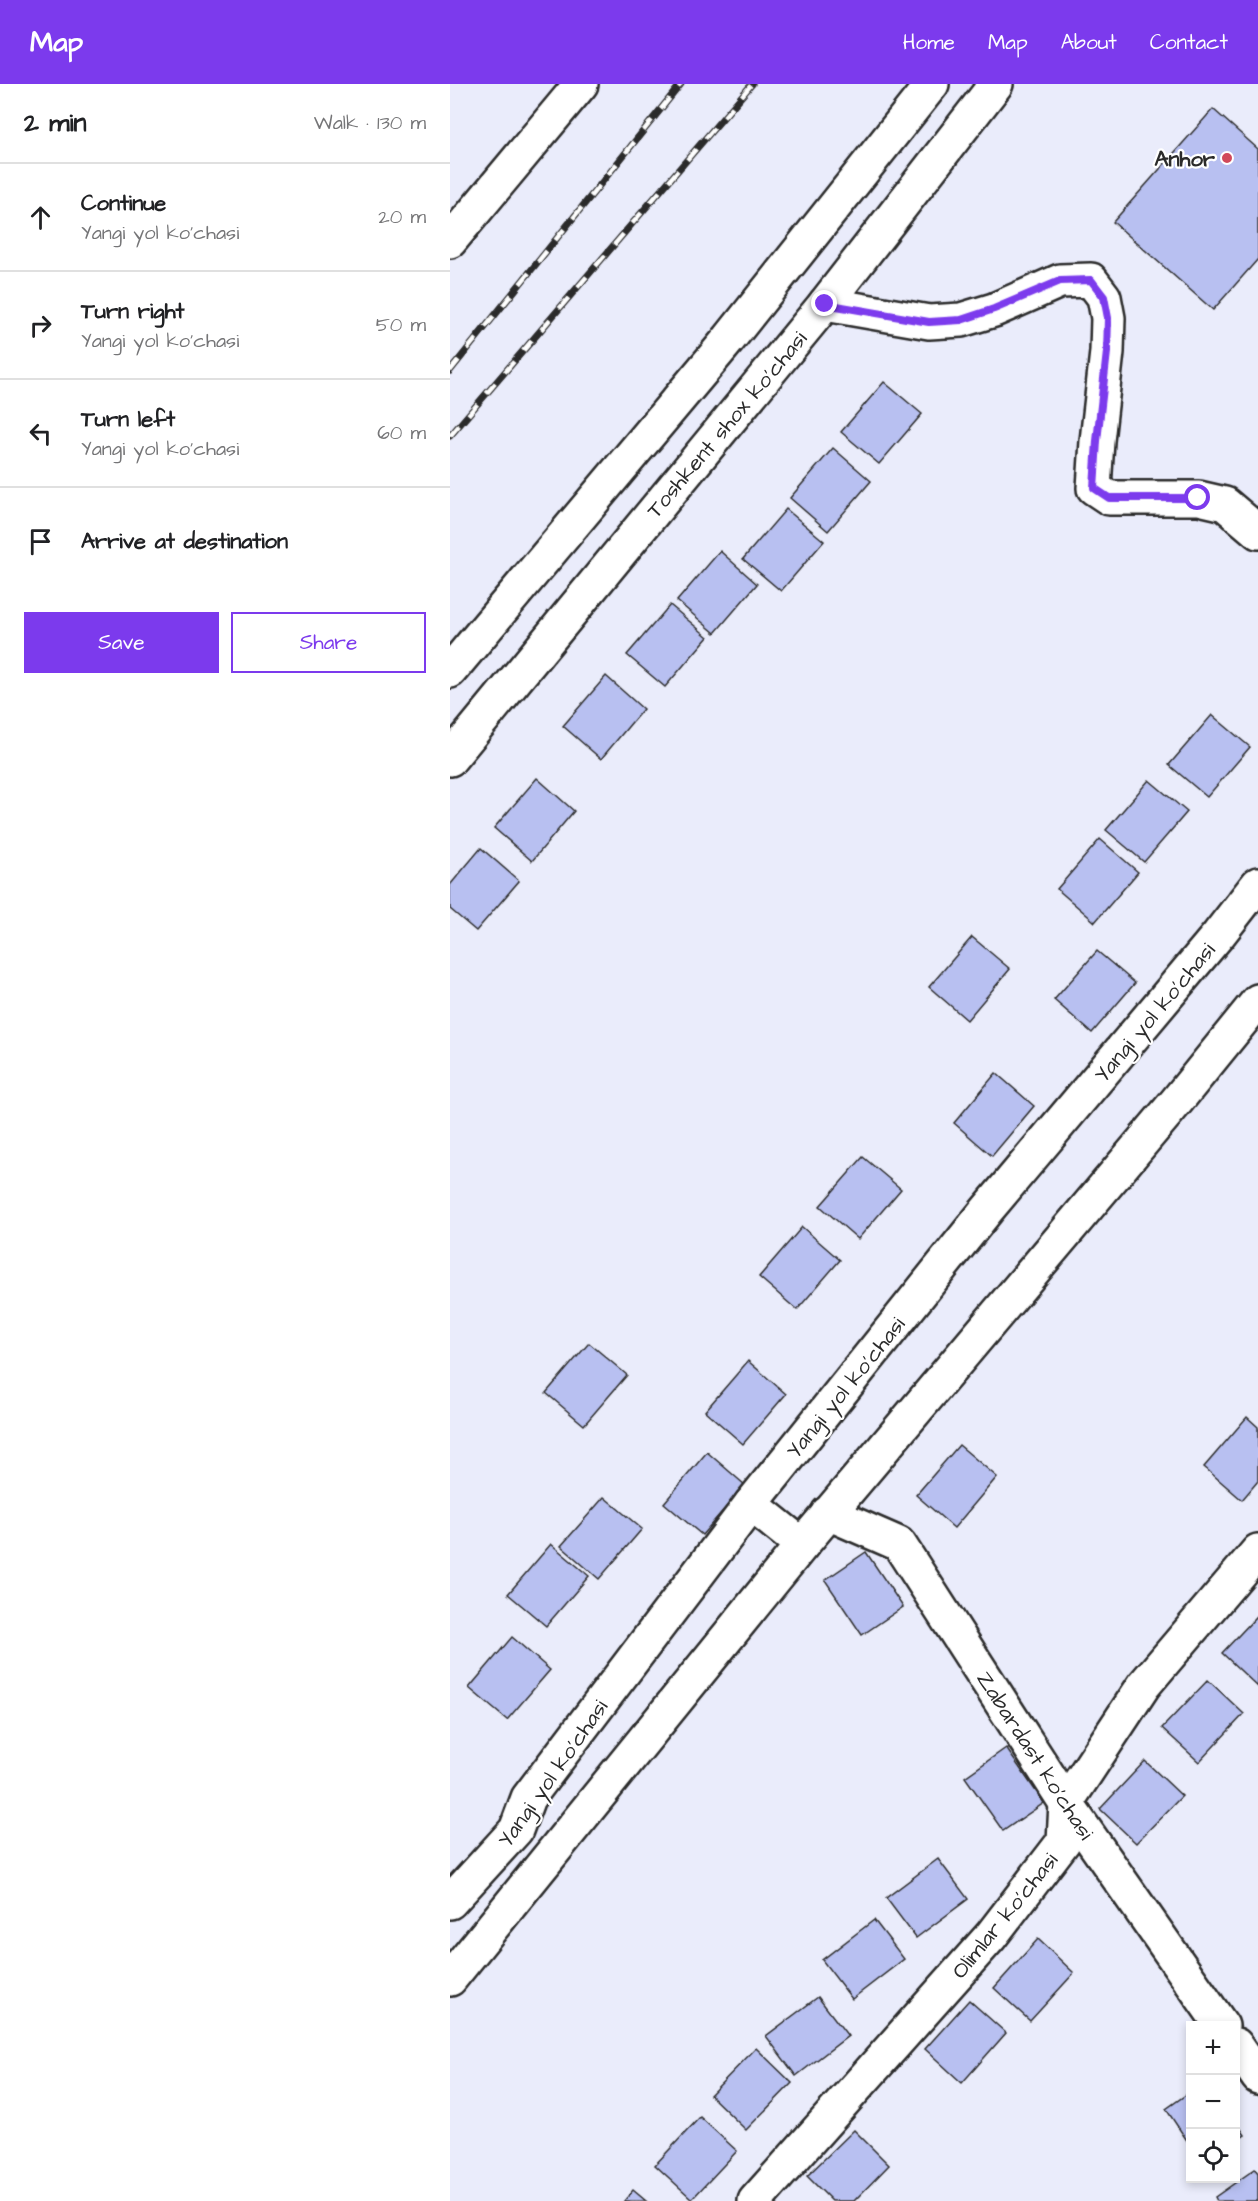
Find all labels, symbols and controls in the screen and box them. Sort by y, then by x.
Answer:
text: Map [30,23,83,62]
text: Home [903,28,955,57]
text: Map [988,28,1028,57]
text: About [1061,28,1117,57]
text: Contact [1150,28,1228,57]
text: 2 min [24,105,86,141]
text: Walk · 130 m [314,109,426,137]
place label: Anhor [1155,144,1216,175]
marker: Anhor [1220,151,1234,165]
text: Continue [81,188,166,219]
icon: ahead [24,201,57,234]
text: 20 m [378,203,426,231]
text: Yangi yol ko'chasi [81,219,239,247]
route end [811,290,837,316]
text: Turn right [81,296,184,327]
icon: right [24,309,57,342]
text: 50 m [376,311,426,339]
street label: Toshkent shox ko'chasi [640,325,815,525]
text: Yangi yol ko'chasi [81,327,239,355]
text: Turn left [81,404,175,435]
icon: left [24,417,57,450]
text: 60 m [377,419,426,447]
text: Yangi yol ko'chasi [81,435,239,463]
route start [1184,484,1210,510]
icon: arrive [24,525,57,558]
text: Arrive at destination [81,526,288,557]
button: Save [24,612,219,673]
button: Share [231,612,426,673]
street label: Yangi yol ko'chasi [1087,936,1224,1090]
street label: Yangi yol ko'chasi [779,1311,914,1466]
street label: Zabardast ko'chasi [969,1666,1101,1846]
street label: Yangi yol ko'chasi [491,1694,617,1855]
street label: Olimlar ko'chasi [945,1846,1066,1986]
map controls [1186,2021,1240,2183]
button: + [1186,2021,1240,2075]
button: − [1186,2075,1240,2129]
button: locate [1186,2129,1240,2183]

